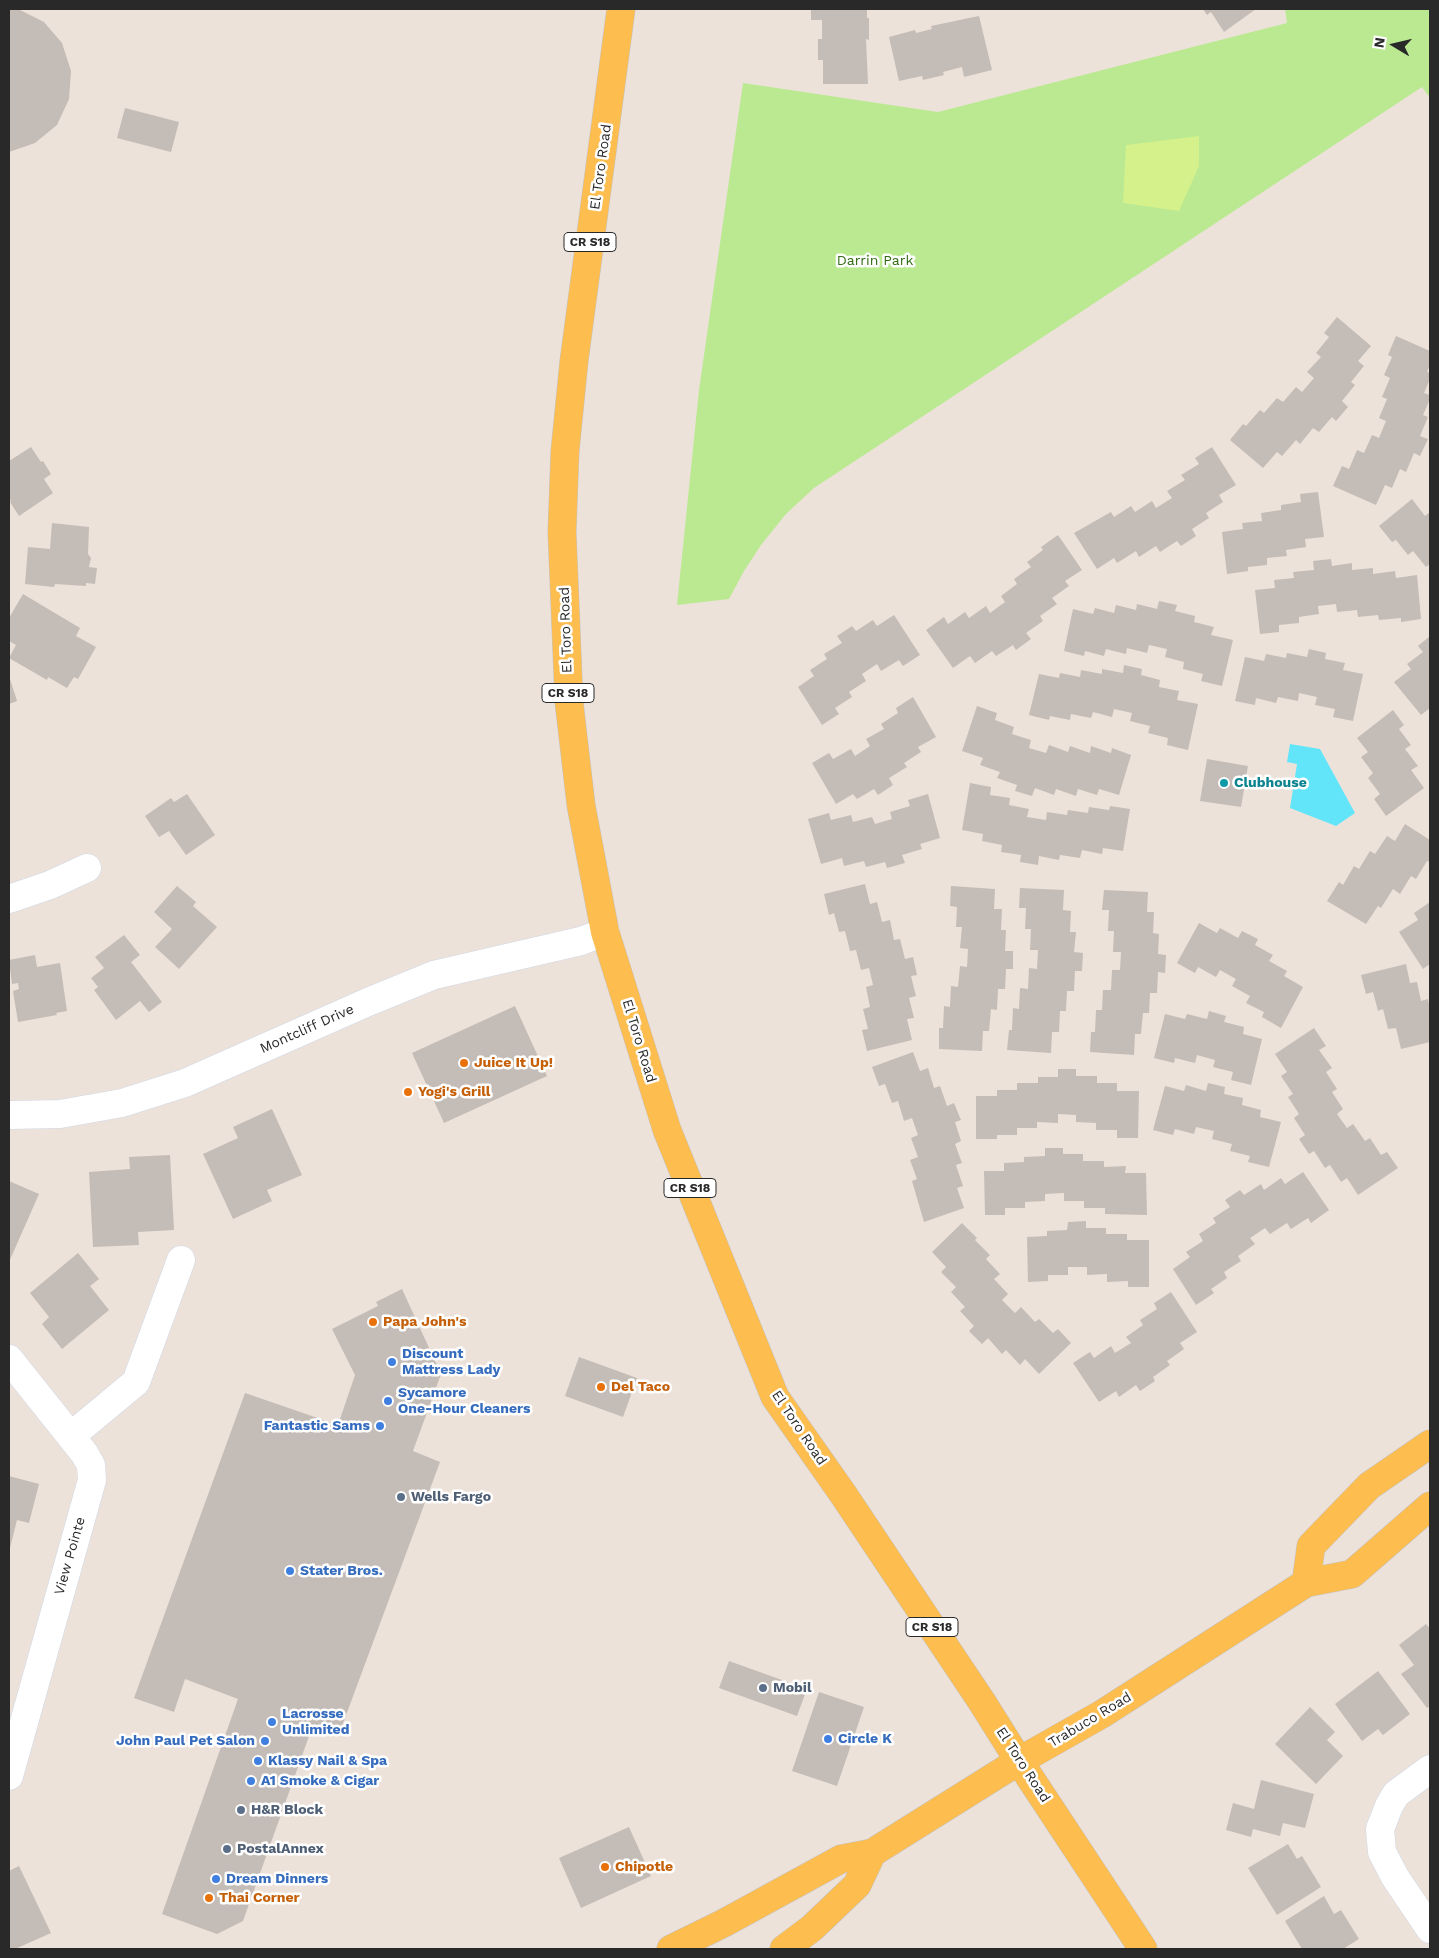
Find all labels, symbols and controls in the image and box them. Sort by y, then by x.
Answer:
north arrow [1369,20,1419,70]
text: N [1370,36,1388,49]
street label: El Toro Road [587,123,615,211]
road number: CR S18 [564,232,616,252]
park label: Darrin Park [837,253,913,269]
street label: El Toro Road [556,587,576,673]
road number: CR S18 [542,684,594,702]
place label: Clubhouse [1234,775,1307,791]
marker: Clubhouse [1218,777,1230,789]
street label: El Toro Road [618,997,660,1085]
street label: Montcliff Drive [257,1001,357,1057]
place label: Juice It Up! [474,1055,553,1071]
marker: Juice It Up! [458,1057,470,1069]
place label: Yogi's Grill [418,1084,490,1100]
marker: Yogi's Grill [402,1086,414,1098]
road number: CR S18 [664,1178,716,1198]
place label: Papa John's [383,1314,466,1330]
marker: Papa John's [367,1316,379,1328]
place label: Discount Mattress Lady [402,1346,500,1378]
marker: Discount Mattress Lady [386,1356,398,1368]
place label: Del Taco [611,1379,670,1395]
marker: Del Taco [595,1381,607,1393]
place label: Sycamore One-Hour Cleaners [398,1385,530,1418]
street label: El Toro Road [768,1388,830,1468]
marker: Sycamore One-Hour Cleaners [382,1395,394,1407]
place label: Fantastic Sams [264,1418,370,1434]
marker: Fantastic Sams [374,1420,386,1432]
place label: Wells Fargo [411,1489,491,1505]
marker: Wells Fargo [395,1491,407,1503]
street label: View Pointe [51,1515,89,1597]
place label: Stater Bros. [300,1563,383,1579]
marker: Stater Bros. [284,1565,296,1577]
road number: CR S18 [906,1618,958,1636]
place label: Mobil [773,1680,812,1696]
marker: Mobil [757,1682,769,1694]
street label: Trabuco Road [1046,1689,1134,1751]
place label: Lacrosse Unlimited [282,1706,349,1738]
marker: Lacrosse Unlimited [266,1716,278,1728]
street label: El Toro Road [992,1724,1054,1806]
place label: Circle K [838,1731,892,1747]
place label: John Paul Pet Salon [116,1733,255,1749]
marker: Circle K [822,1733,834,1745]
marker: John Paul Pet Salon [259,1735,271,1747]
place label: Klassy Nail & Spa [268,1753,387,1769]
marker: Klassy Nail & Spa [252,1755,264,1767]
place label: A1 Smoke & Cigar [261,1773,379,1789]
marker: A1 Smoke & Cigar [245,1775,257,1787]
place label: H&R Block [251,1802,323,1818]
marker: H&R Block [235,1804,247,1816]
place label: PostalAnnex [237,1841,324,1857]
marker: PostalAnnex [221,1843,233,1855]
place label: Chipotle [615,1859,673,1875]
marker: Chipotle [599,1861,611,1873]
place label: Dream Dinners [226,1871,328,1887]
marker: Dream Dinners [210,1873,222,1885]
place label: Thai Corner [219,1890,300,1906]
marker: Thai Corner [203,1892,215,1904]

